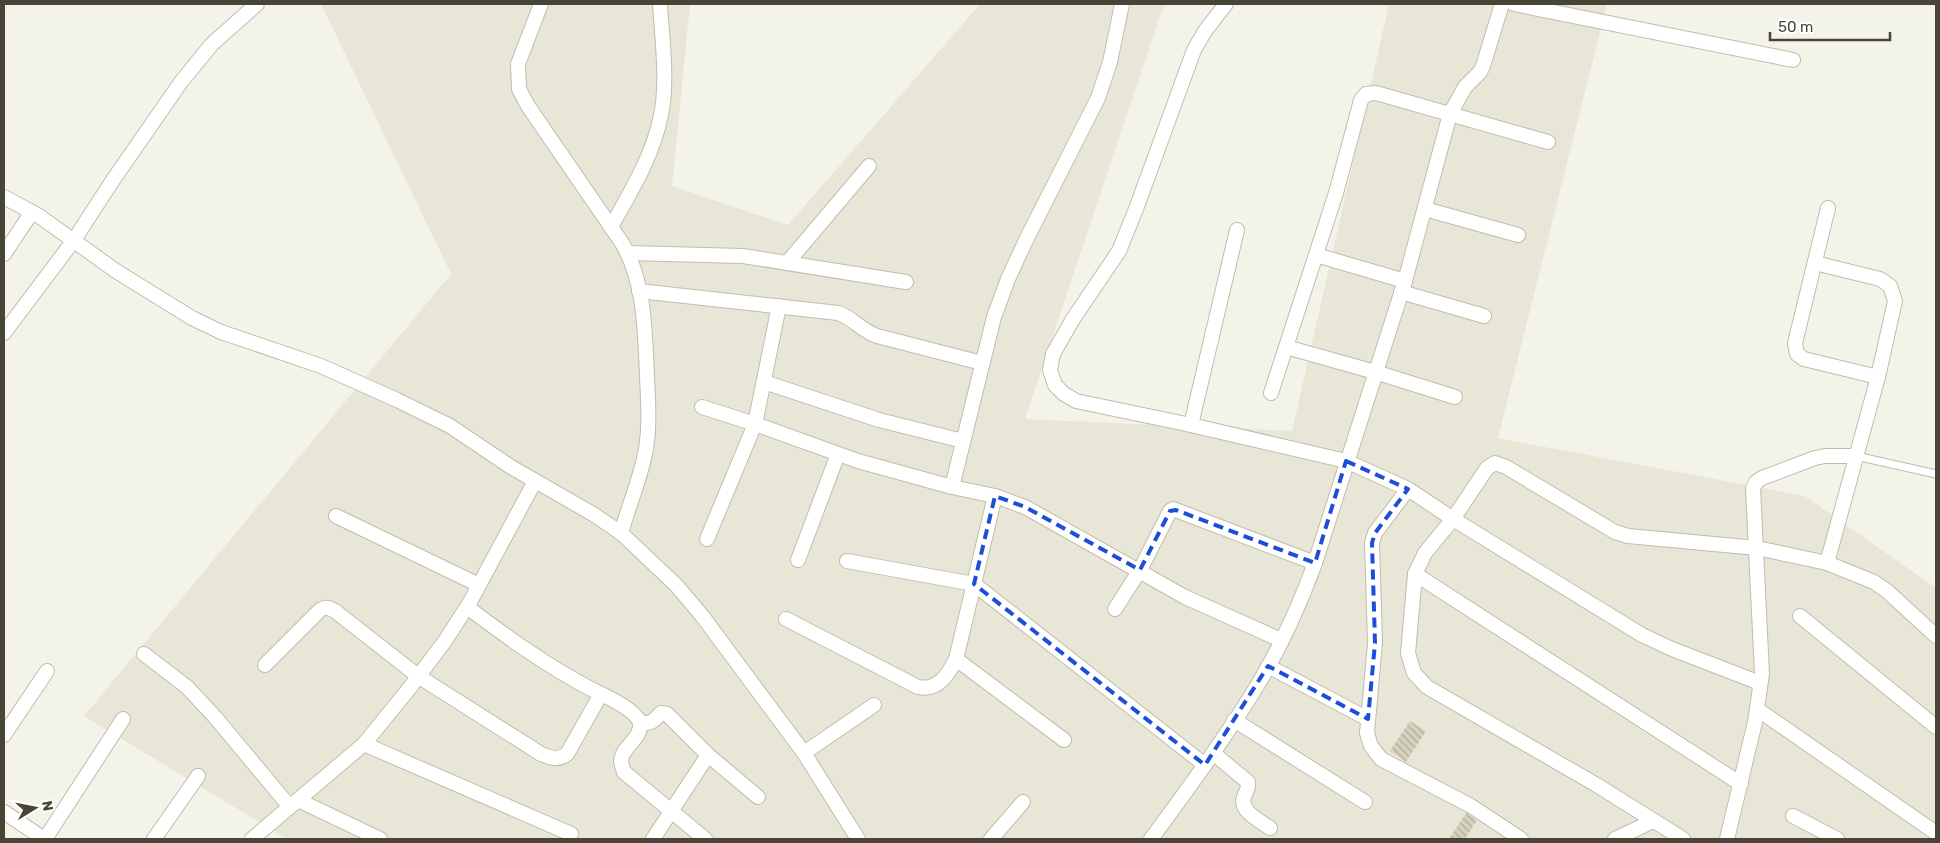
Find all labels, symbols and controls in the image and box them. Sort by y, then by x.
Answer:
scale bar [1770,10,1890,42]
text: 50 m [1778,18,1813,36]
north arrow [10,783,60,833]
text: N [38,799,57,812]

